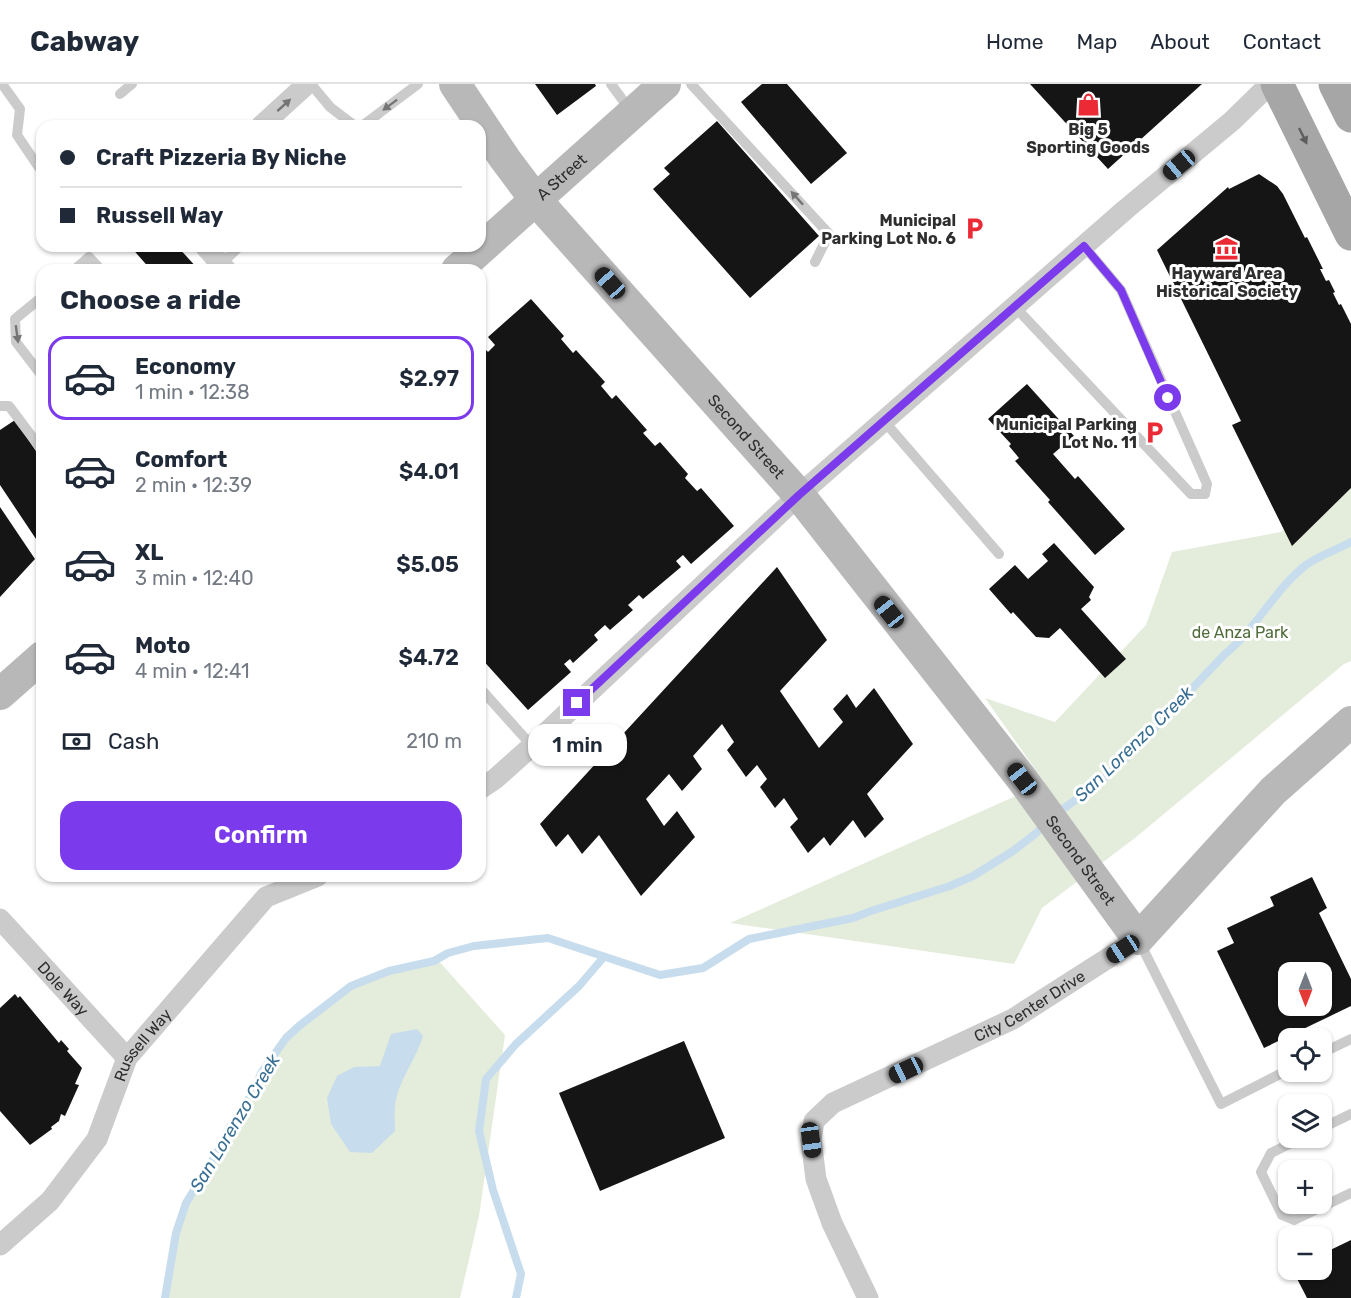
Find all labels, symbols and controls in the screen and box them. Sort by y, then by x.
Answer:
text: Cabway [30,25,139,58]
text: Home [986,29,1043,54]
text: Map [1076,29,1117,54]
text: About [1150,29,1210,54]
text: Contact [1243,29,1321,54]
shop icon: Big 5 Sporting Goods [1075,91,1101,117]
one-way arrow [276,99,291,112]
one-way arrow [382,99,398,111]
place label: Big 5 Sporting Goods [1026,120,1150,157]
one-way arrow [1298,128,1308,145]
text: Craft Pizzeria By Niche [96,144,346,171]
car [1159,147,1199,183]
street label: A Street [533,150,591,204]
one-way arrow [790,190,804,205]
text: Russell Way [96,202,223,229]
place label: Municipal Parking Lot No. 6 [821,211,956,248]
parking icon: Municipal Parking Lot No. 6 [961,216,987,242]
museum icon: Hayward Area Historical Society [1214,235,1240,261]
car [591,264,629,302]
place label: Hayward Area Historical Society [1156,264,1299,301]
text: Choose a ride [60,284,241,316]
one-way arrow [12,325,21,344]
icon: car [63,351,117,405]
text: Economy [135,353,236,380]
text: $2.97 [399,365,459,392]
text: 1 min · 12:38 [135,380,250,404]
route start [1154,384,1181,411]
street label: Second Street [704,391,789,483]
place label: Municipal Parking Lot No. 11 [995,415,1137,452]
parking icon: Municipal Parking Lot No. 11 [1142,420,1168,446]
icon: car [63,444,117,498]
text: Comfort [135,446,227,473]
text: $4.01 [399,458,459,485]
text: 2 min · 12:39 [135,473,252,497]
icon: car [63,537,117,591]
text: XL [135,539,163,566]
text: $5.05 [396,551,459,578]
text: 3 min · 12:40 [135,566,254,590]
car [871,592,907,632]
park label: de Anza Park [1192,623,1289,642]
icon: car [63,630,117,684]
text: Moto [135,632,190,659]
text: $4.72 [398,644,459,671]
text: 4 min · 12:41 [135,659,249,683]
water label: San Lorenzo Creek [1070,681,1199,806]
route end [563,689,590,716]
callout: 1 min [528,724,626,766]
icon: cash [60,725,93,758]
text: Cash [108,728,159,755]
text: 210 m [406,729,462,753]
text: 1 min [552,733,603,757]
car [1004,759,1040,799]
button: Confirm [60,801,462,870]
street label: Second Street [1041,812,1119,909]
car [1103,932,1143,966]
street label: Dole Way [34,958,93,1020]
north arrow [1278,962,1332,1016]
map controls [1278,962,1332,1280]
street label: City Center Drive [971,966,1089,1046]
street label: Russell Way [110,1005,176,1084]
button: locate [1278,1028,1332,1082]
water label: San Lorenzo Creek [185,1050,285,1196]
car [886,1054,926,1086]
button: layers [1278,1094,1332,1148]
car [800,1121,822,1159]
button: + [1278,1160,1332,1214]
button: − [1278,1226,1332,1280]

